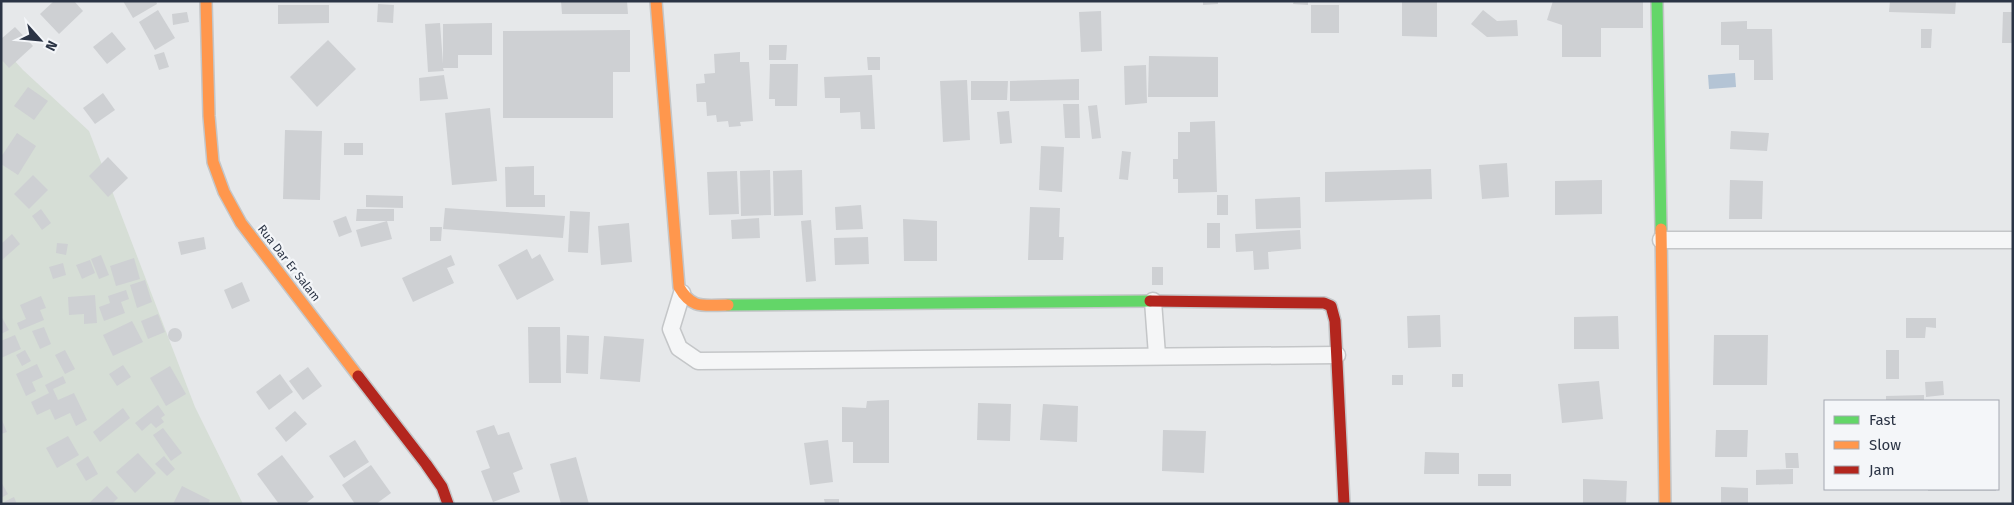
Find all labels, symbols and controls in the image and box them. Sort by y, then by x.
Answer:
north arrow [15,15,65,65]
text: N [41,38,61,54]
street label: Rua Dar Er Salam [255,222,323,304]
legend [1824,400,1999,490]
text: Fast [1869,411,1896,429]
text: Slow [1869,436,1901,454]
text: Jam [1869,461,1895,479]

